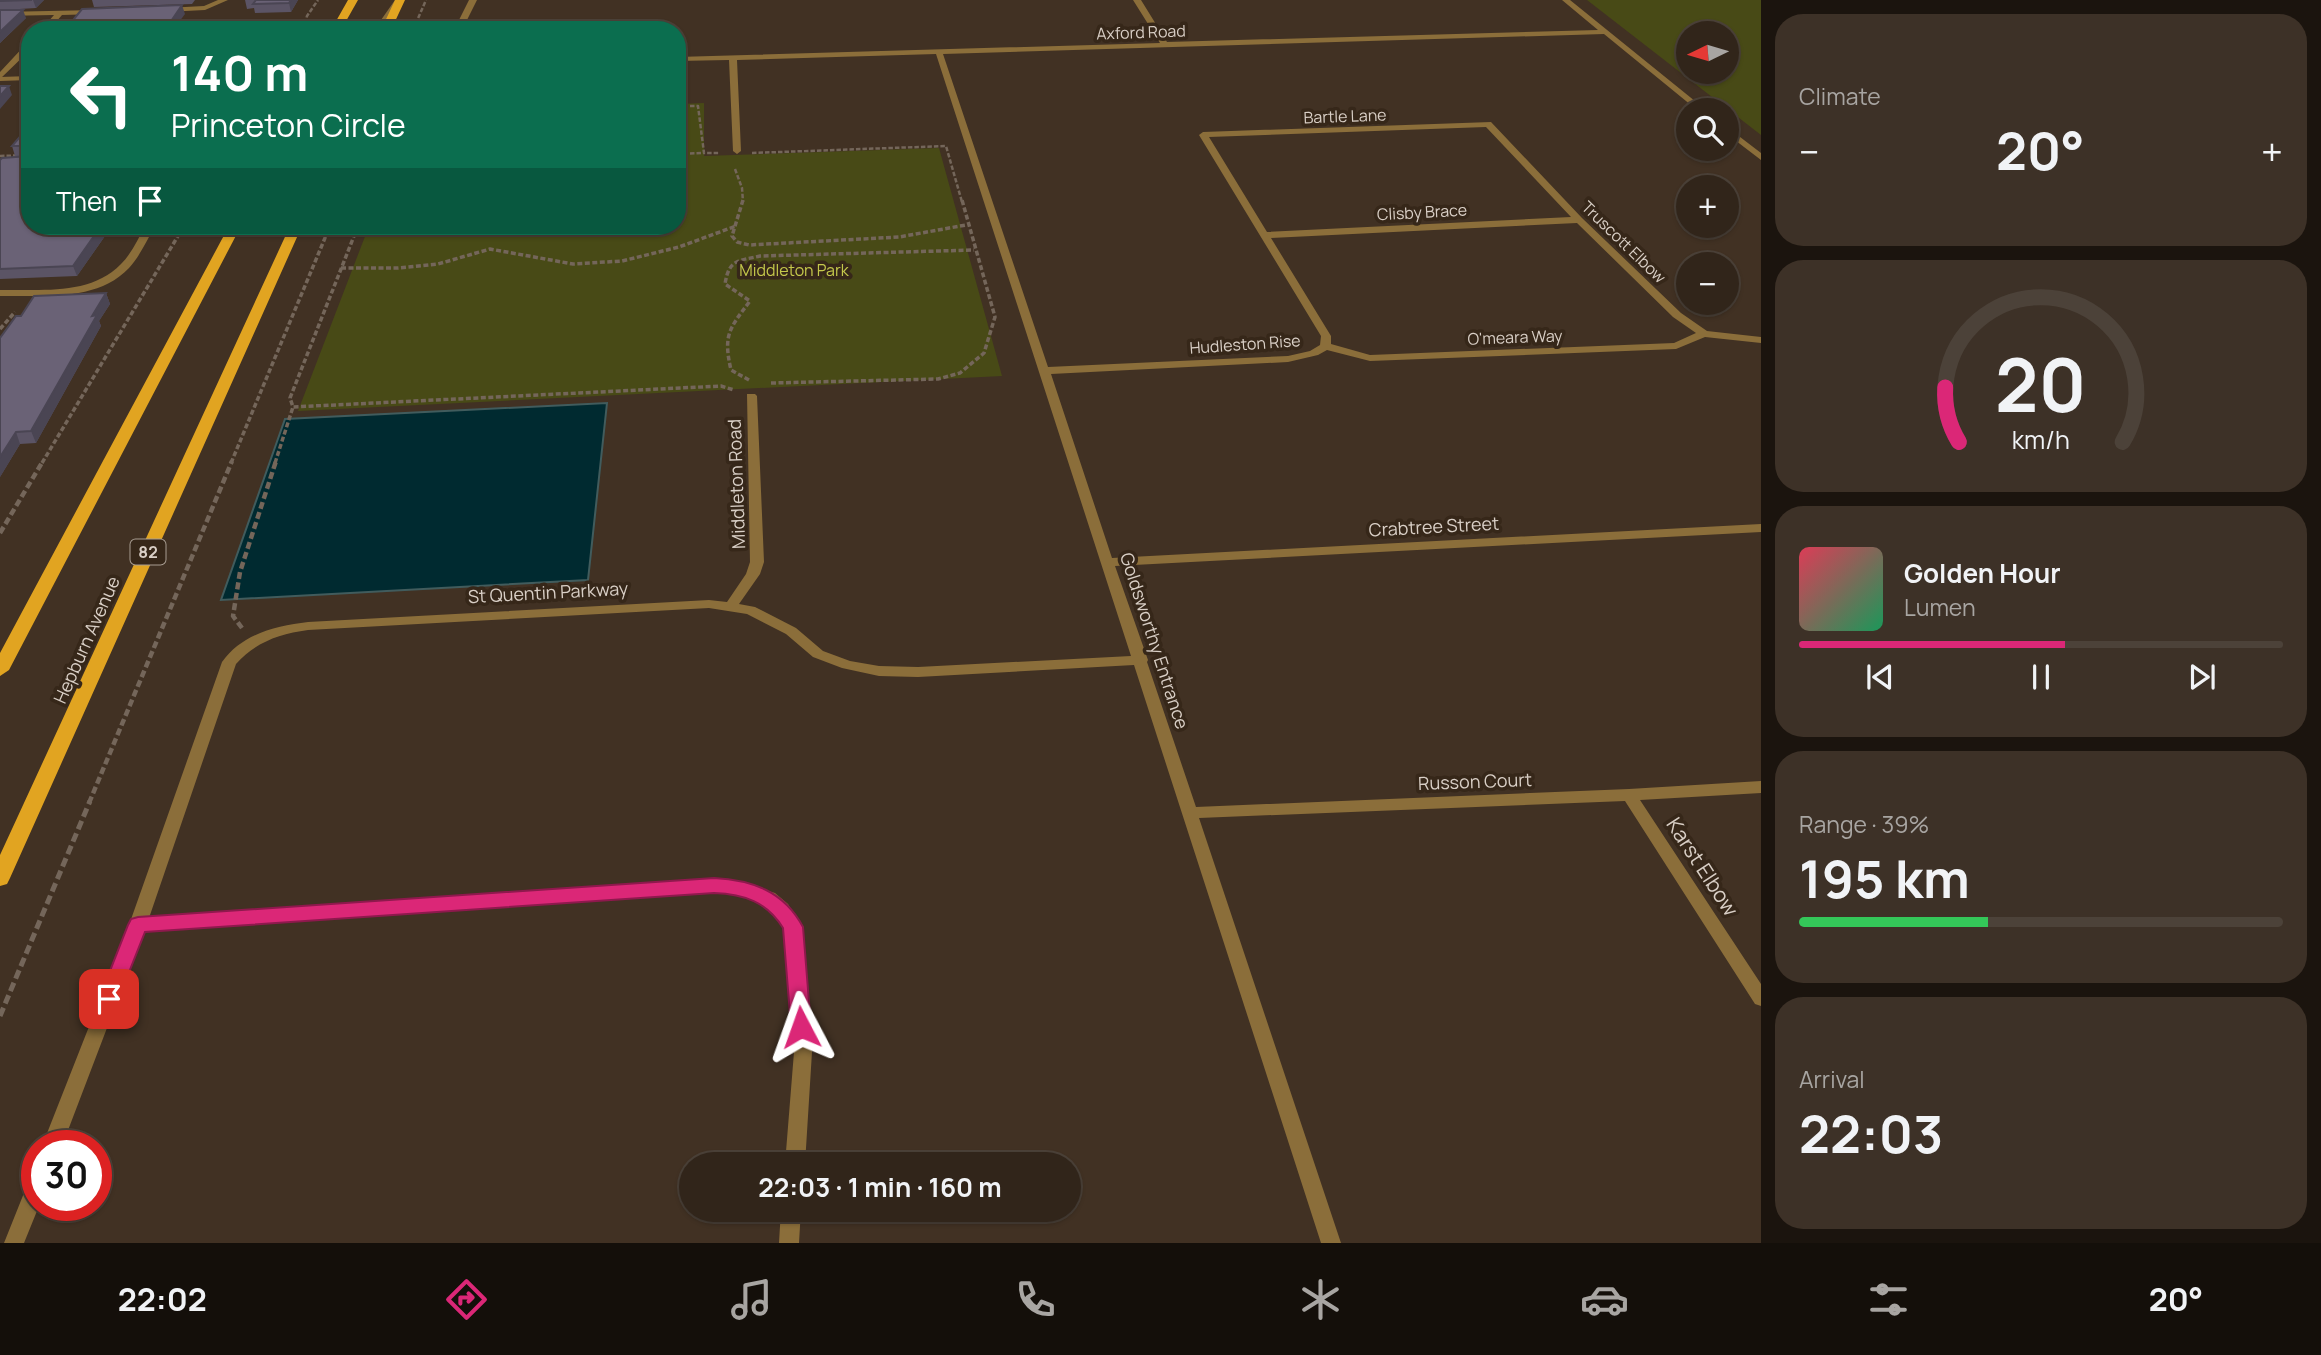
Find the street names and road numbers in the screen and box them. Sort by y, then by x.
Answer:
street label: Axford Road [1096,19,1186,45]
street label: Bartle Lane [1303,104,1387,128]
street label: Truscott Elbow [1577,196,1671,288]
street label: Clisby Brace [1376,199,1468,225]
street label: O'meara Way [1467,324,1564,350]
street label: Hudleston Rise [1189,329,1301,359]
street label: Middleton Road [722,419,750,549]
street label: Crabtree Street [1368,511,1500,541]
road number: 82 [130,540,166,565]
street label: Goldsworthy Entrance [1115,549,1195,732]
street label: Hepburn Avenue [47,572,125,707]
street label: St Quentin Parkway [467,576,629,608]
street label: Russon Court [1418,767,1532,795]
street label: Karst Elbow [1661,812,1745,921]

